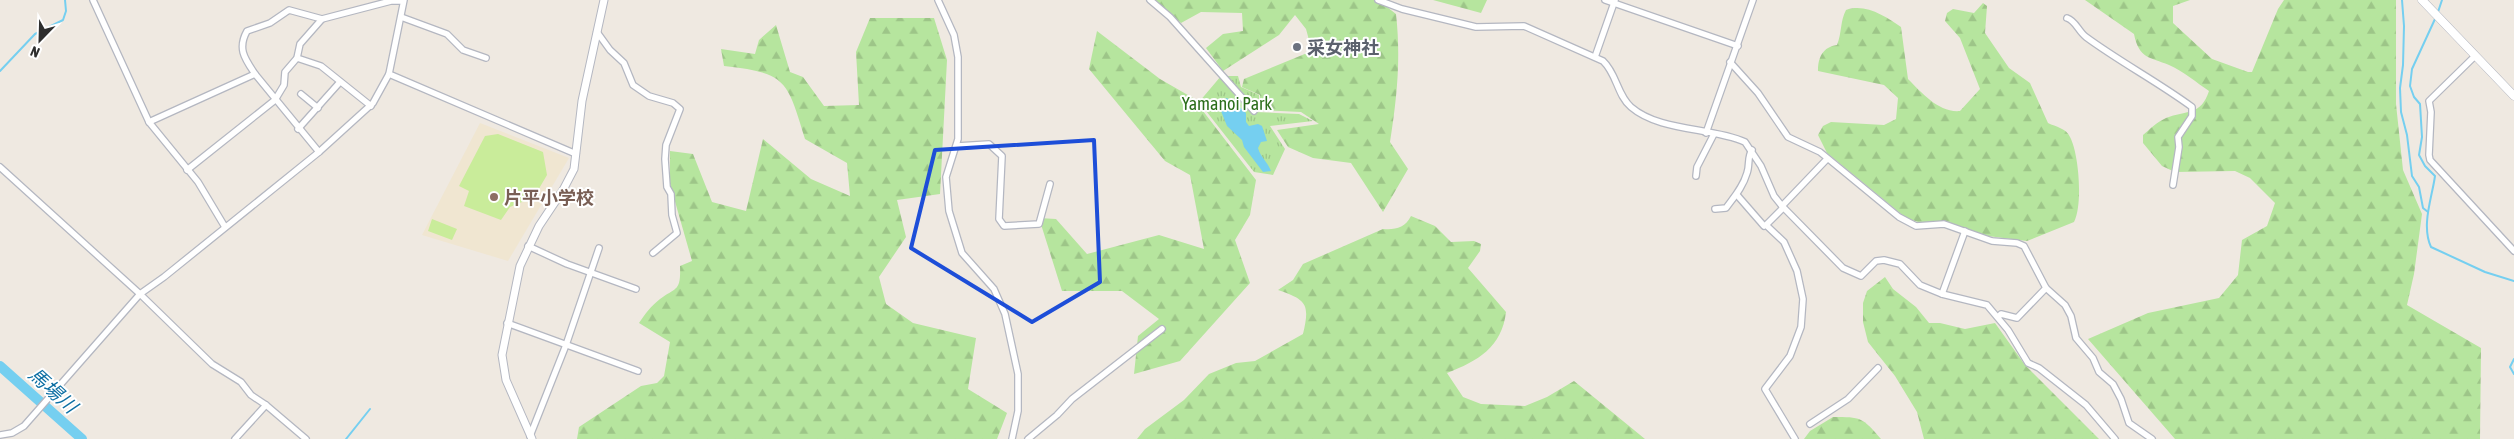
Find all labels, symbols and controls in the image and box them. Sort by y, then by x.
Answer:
north arrow [15,15,65,65]
place label: 采女神社 [1307,37,1379,58]
marker: 采女神社 [1291,41,1303,53]
text: N [28,43,42,61]
park label: Yamanoi Park [1182,93,1272,114]
place label: 片平小学校 [504,187,594,208]
marker: 片平小学校 [488,191,500,203]
water label: 馬場川 [24,363,83,419]

